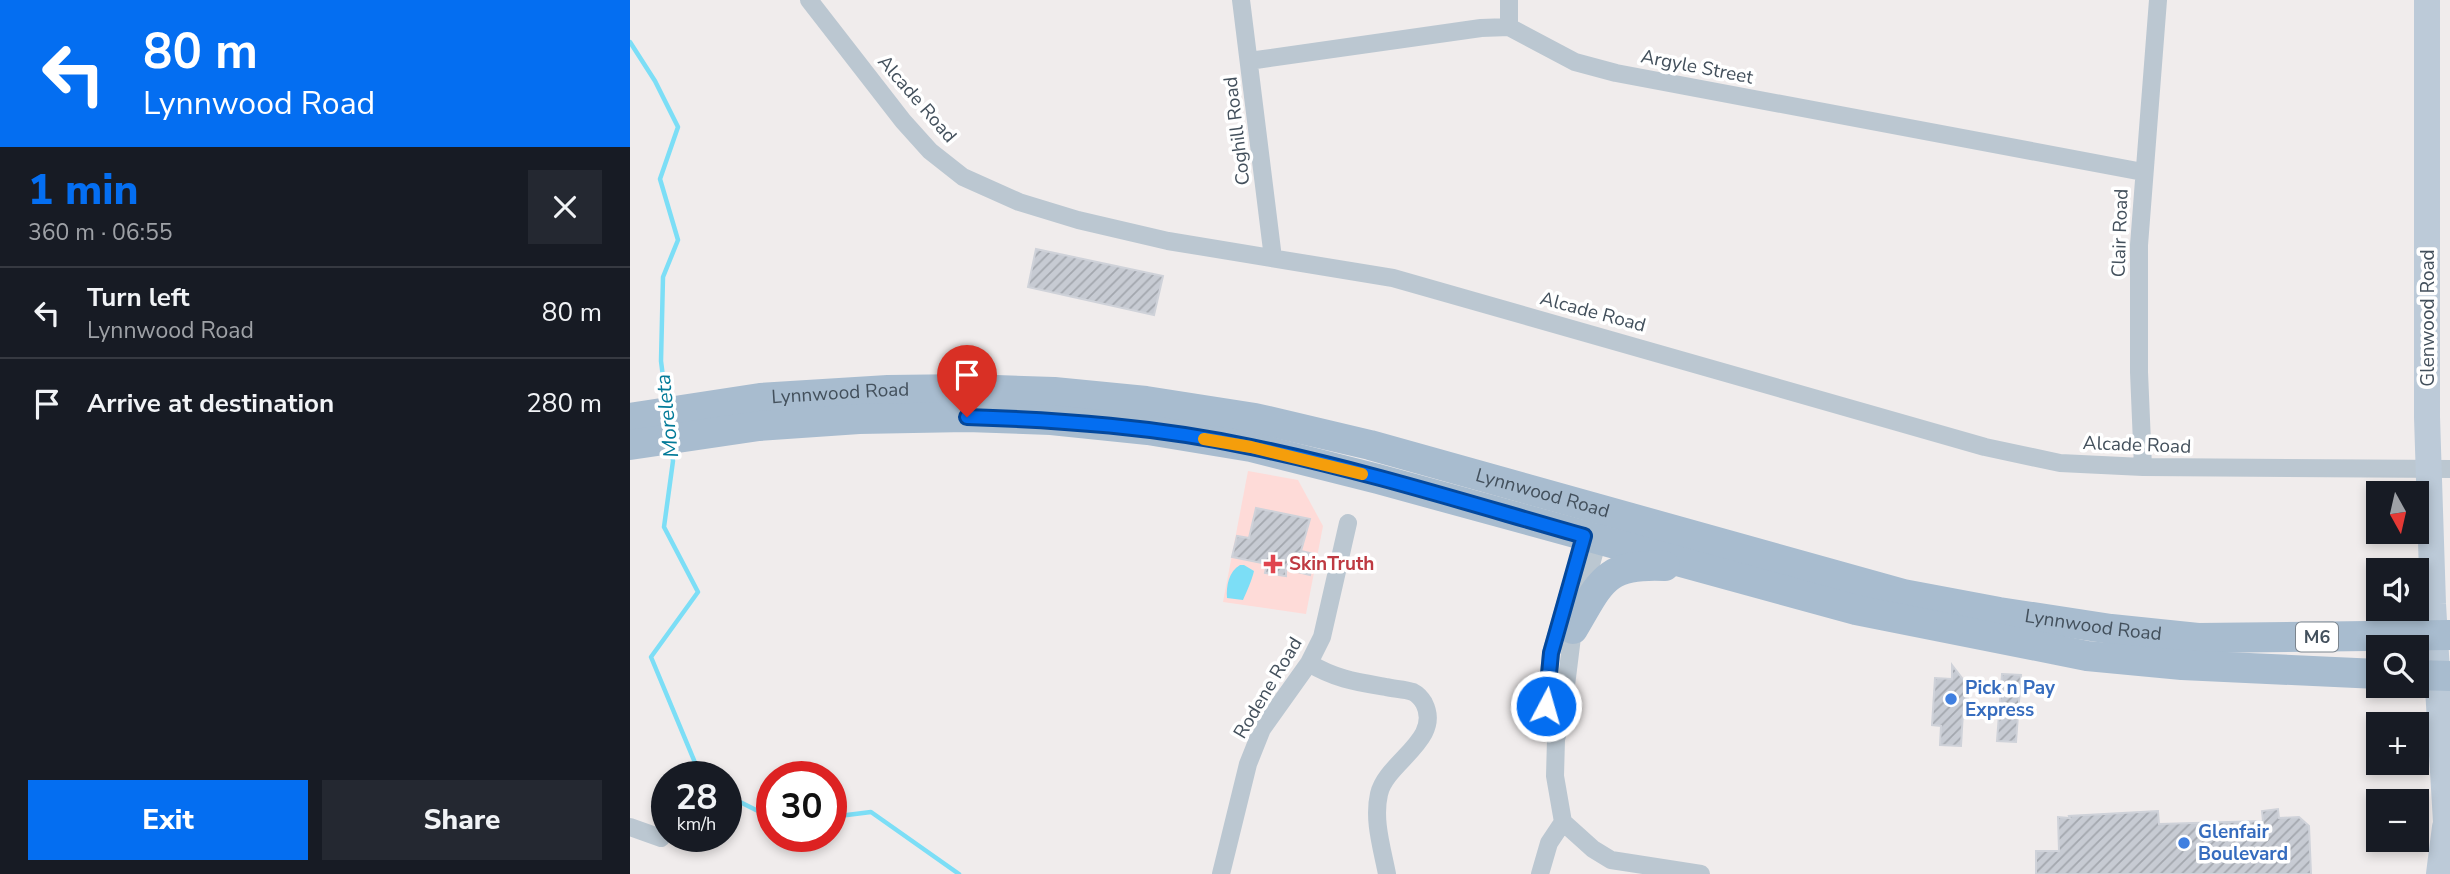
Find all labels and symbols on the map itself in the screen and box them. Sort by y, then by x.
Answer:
street label: Argyle Street [1639,43,1756,91]
street label: Alcade Road [872,50,962,148]
street label: Coghill Road [1217,75,1257,187]
street label: Clair Road [2105,188,2135,278]
street label: Glenwood Road [2415,249,2441,387]
street label: Alcade Road [1537,285,1649,339]
pin [937,345,997,417]
water label: Moreleta [649,373,685,459]
street label: Lynnwood Road [771,377,909,410]
street label: Alcade Road [2082,430,2192,460]
street label: Lynnwood Road [1473,462,1613,524]
north arrow [2366,481,2429,544]
place label: SkinTruth [1289,551,1374,577]
marker: SkinTruth [1263,554,1283,574]
street label: Lynnwood Road [2023,603,2163,647]
road number: M6 [2296,622,2338,652]
street label: Rodene Road [1227,632,1309,744]
position arrow [1509,669,1583,743]
place label: Pick n Pay Express [1965,675,2056,723]
marker: Pick n Pay Express [1943,691,1959,707]
speed limit sign: 30 [756,761,847,852]
place label: Glenfair Boulevard [2198,819,2288,867]
marker: Glenfair Boulevard [2176,835,2192,851]

